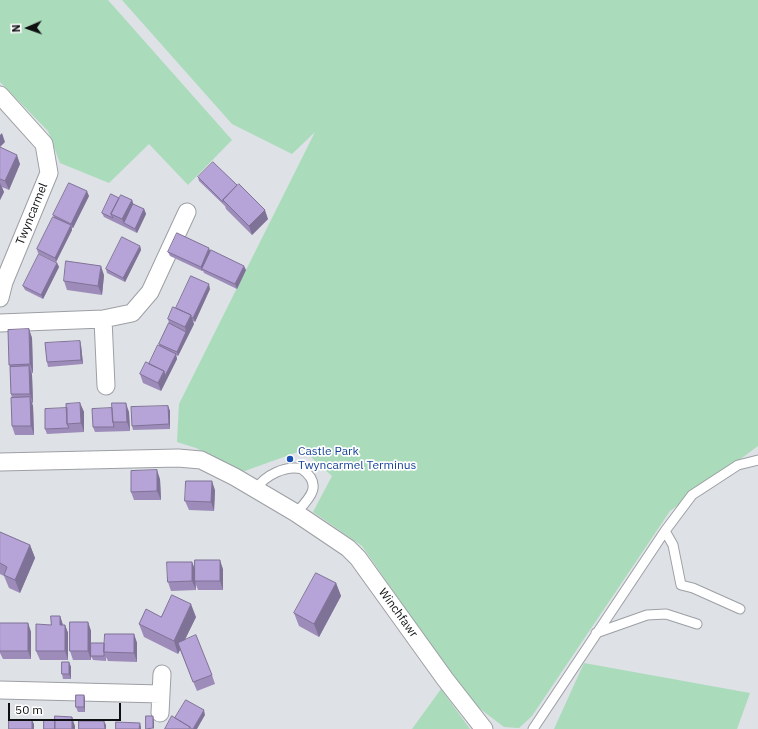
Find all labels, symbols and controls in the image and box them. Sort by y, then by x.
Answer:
north arrow [8,8,48,48]
text: N [9,24,23,33]
street label: Twyncarmel [13,181,51,247]
place label: Castle Park Twyncarmel Terminus [298,445,416,473]
marker: Castle Park Twyncarmel Terminus [285,454,295,464]
street label: Winchfawr [375,586,421,640]
scale bar [10,695,123,721]
text: 50 m [15,702,43,717]

